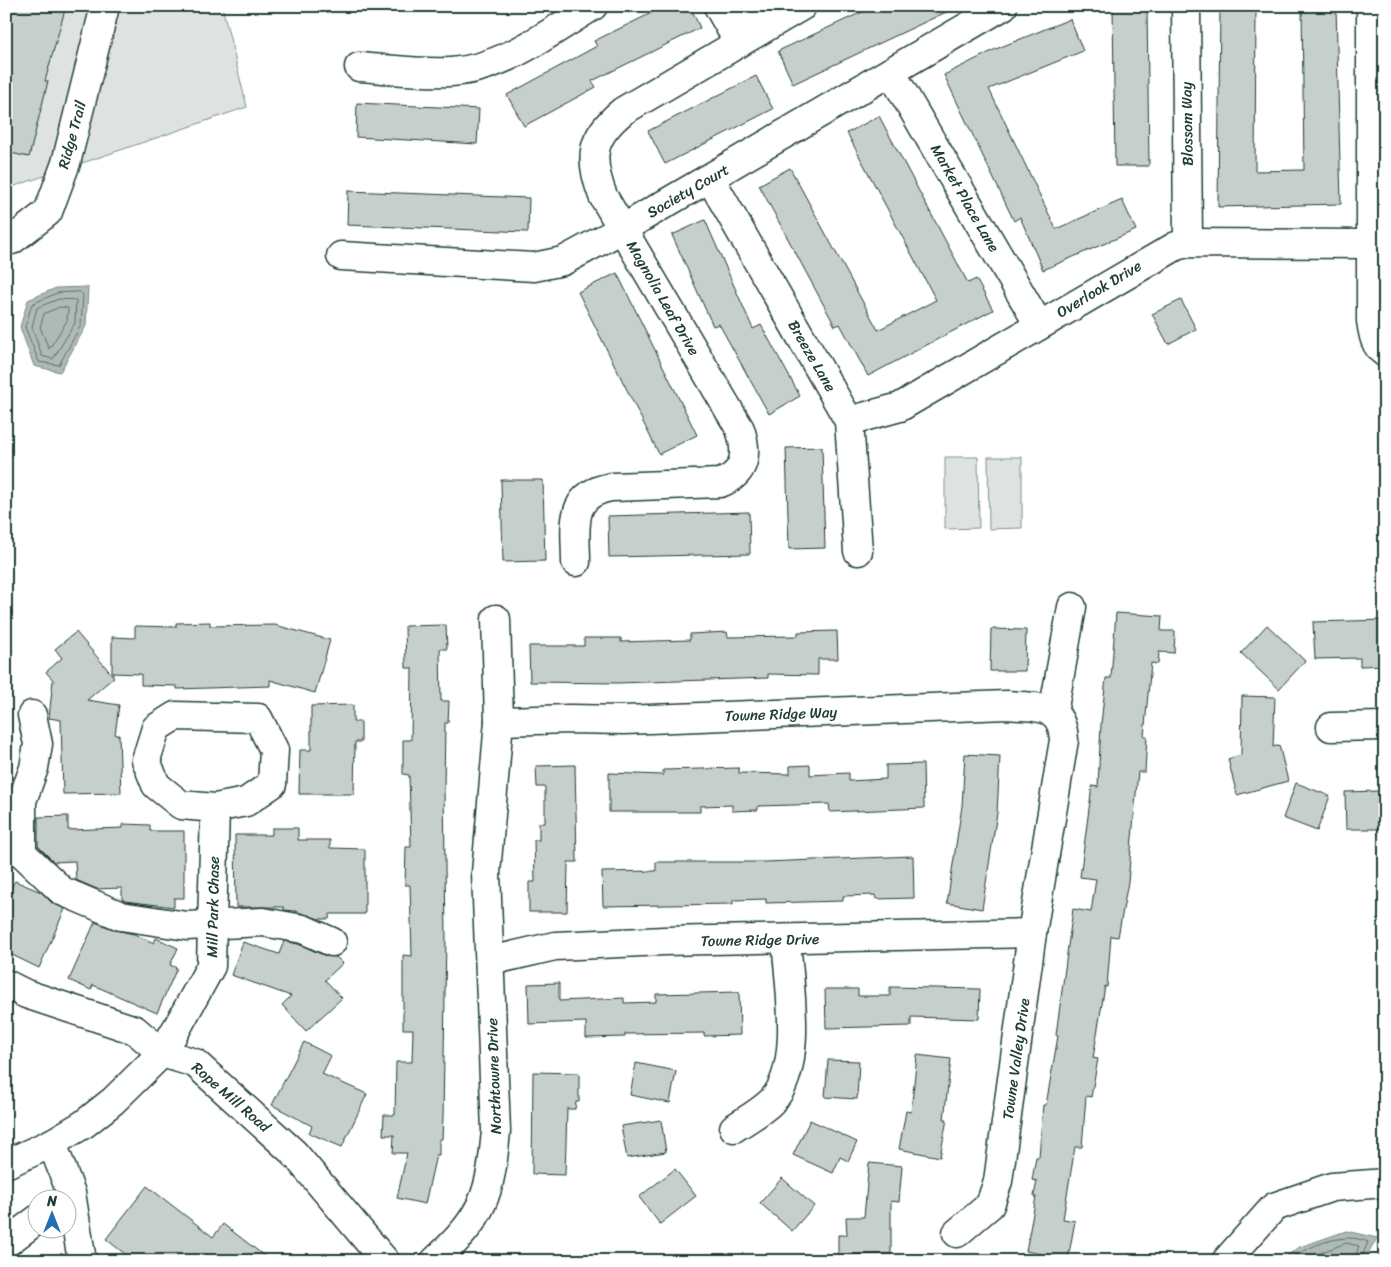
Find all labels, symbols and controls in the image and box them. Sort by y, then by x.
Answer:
street label: Blossom Way [1173,81,1201,166]
street label: Ridge Trail [50,97,94,172]
street label: Market Place Lane [923,139,1007,257]
street label: Society Court [642,157,735,225]
street label: Magnolia Leaf Drive [619,235,707,361]
street label: Overlook Drive [1051,253,1147,325]
street label: Breeze Lane [781,315,843,397]
street label: Towne Ridge Way [724,699,838,729]
street label: Mill Park Chase [199,856,227,958]
street label: Towne Ridge Drive [701,926,819,954]
street label: Towne Valley Drive [995,997,1037,1121]
street label: Northtowne Drive [479,1017,509,1135]
street label: Rope Mill Road [186,1055,277,1140]
text: N [46,1189,57,1214]
north arrow [28,1190,78,1240]

